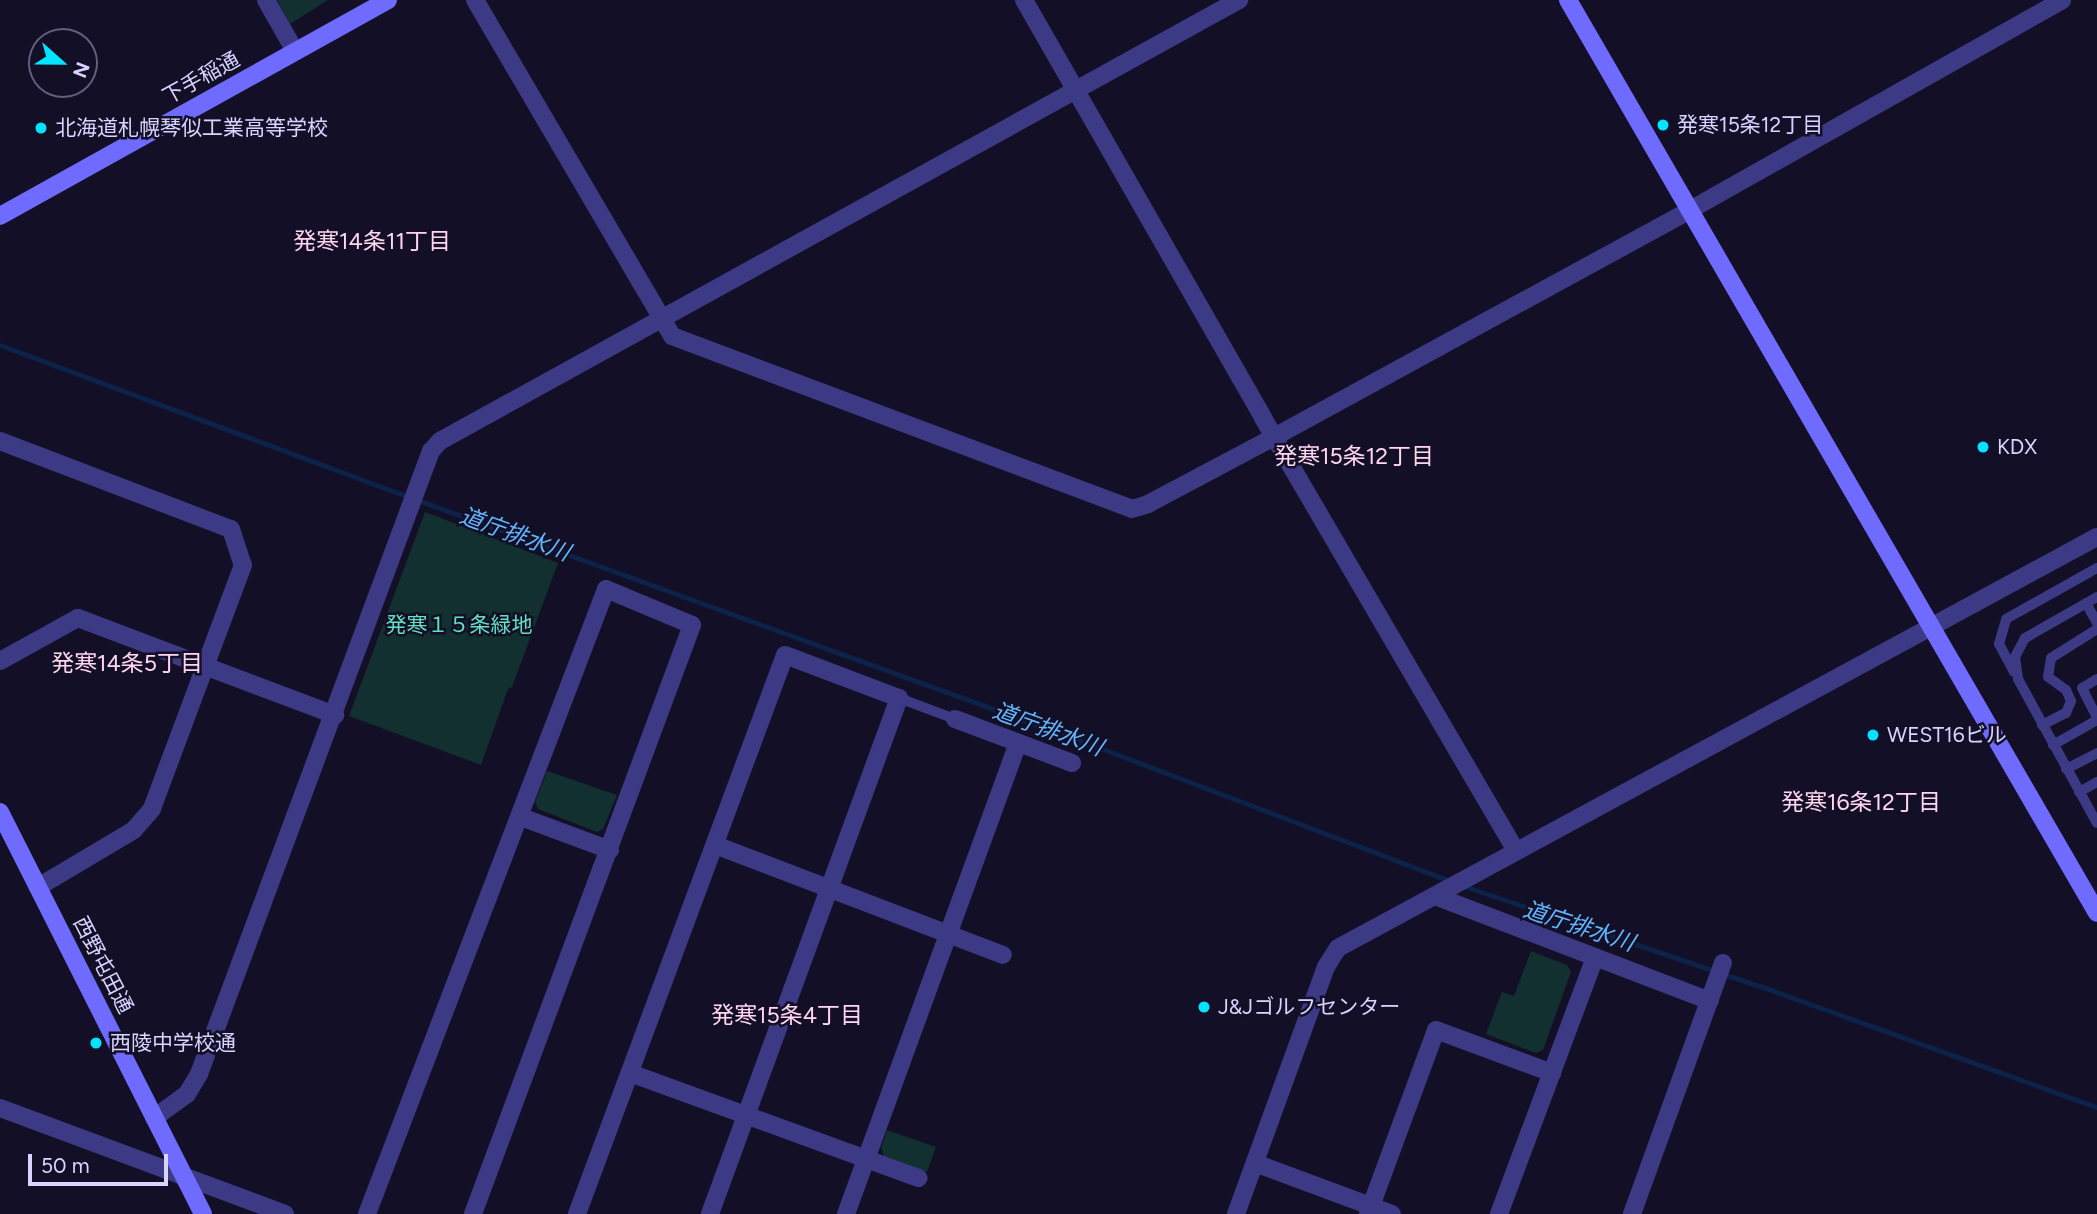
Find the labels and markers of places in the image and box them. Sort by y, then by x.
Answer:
place label: 発寒15条12丁目 [1677,112,1823,138]
place label: 北海道札幌琴似工業高等学校 [55,115,328,141]
marker: 発寒15条12丁目 [1655,117,1671,133]
marker: 北海道札幌琴似工業高等学校 [33,120,49,136]
place label: KDX [1997,434,2037,460]
marker: KDX [1975,439,1991,455]
place label: WEST16ビル [1887,722,2007,748]
marker: WEST16ビル [1865,727,1881,743]
place label: J&Jゴルフセンター [1218,994,1400,1020]
marker: J&Jゴルフセンター [1196,999,1212,1015]
place label: 西陵中学校通 [110,1030,236,1056]
marker: 西陵中学校通 [88,1035,104,1051]

